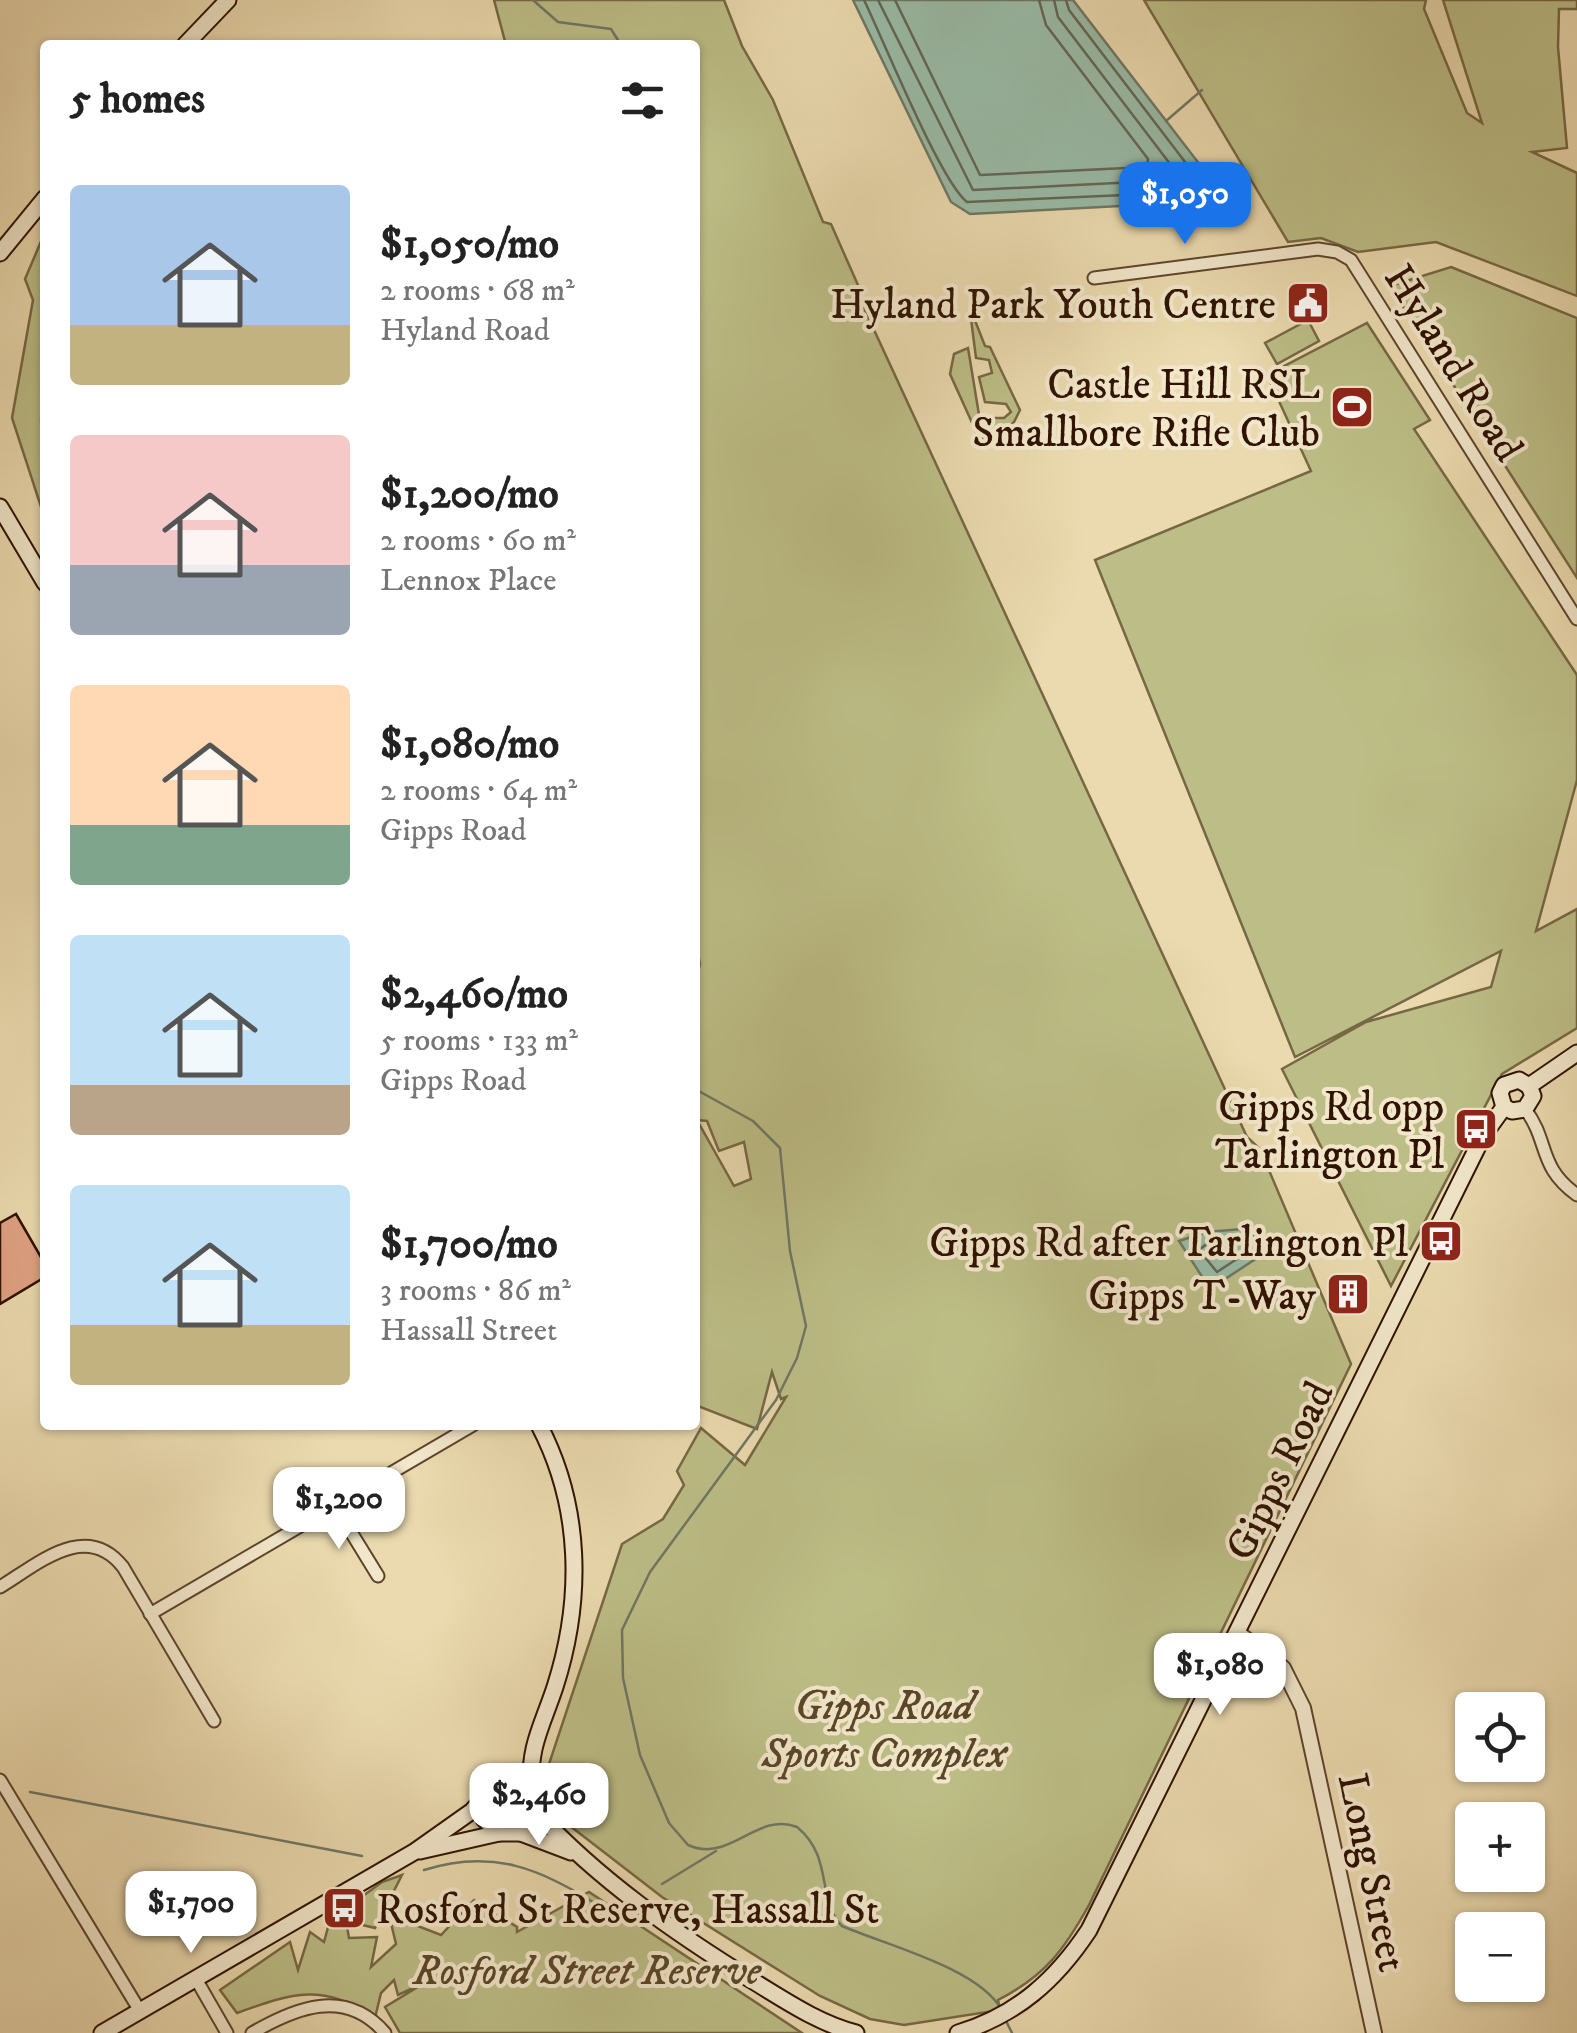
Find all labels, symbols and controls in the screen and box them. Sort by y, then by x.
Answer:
icon: filters [615,73,670,128]
text: 5 homes [70,74,205,126]
pin: $1,050 [1104,162,1266,247]
text: $1,050 [1141,174,1229,214]
text: $1,050/mo [380,219,559,271]
icon: home [150,225,270,345]
street label: Hyland Road [1371,255,1534,472]
text: 2 rooms · 68 m² [380,271,575,311]
place label: Hyland Park Youth Centre [830,280,1276,332]
public building icon: Hyland Park Youth Centre [1285,280,1331,326]
text: Hyland Road [380,311,550,351]
place label: Castle Hill RSL Smallbore Rifle Club [972,360,1320,460]
sports icon: Castle Hill RSL Smallbore Rifle Club [1329,384,1375,430]
text: $1,200/mo [380,469,559,521]
icon: home [150,475,270,595]
text: 2 rooms · 60 m² [380,521,576,561]
text: Lennox Place [380,561,556,601]
text: $1,080/mo [380,719,559,771]
icon: home [150,725,270,845]
text: 2 rooms · 64 m² [380,771,577,811]
text: Gipps Road [380,811,527,851]
text: $2,460/mo [380,969,568,1021]
icon: home [150,975,270,1095]
text: 5 rooms · 133 m² [380,1021,578,1061]
text: Gipps Road [380,1061,527,1101]
place label: Gipps Rd opp Tarlington Pl [1215,1082,1444,1182]
bus stop icon: Gipps Rd opp Tarlington Pl [1453,1106,1499,1152]
place label: Gipps Rd after Tarlington Pl [929,1218,1408,1270]
bus stop icon: Gipps Rd after Tarlington Pl [1418,1218,1464,1264]
text: $1,700/mo [380,1219,558,1271]
icon: home [150,1225,270,1345]
text: 3 rooms · 86 m² [380,1271,571,1311]
place label: Gipps T-Way [1088,1271,1317,1323]
building icon: Gipps T-Way [1325,1271,1371,1317]
text: Hassall Street [380,1311,557,1351]
street label: Gipps Road [1215,1373,1346,1569]
pin: $1,200 [258,1467,420,1552]
text: $1,200 [295,1479,383,1519]
pin: $1,080 [1139,1633,1301,1718]
text: $1,080 [1176,1645,1264,1685]
park label: Gipps Road Sports Complex [761,1681,1009,1781]
map controls [1455,1692,1545,2002]
button: locate [1455,1692,1545,1782]
pin: $2,460 [458,1763,620,1848]
street label: Long Street [1325,1769,1417,1977]
text: $2,460 [491,1775,587,1815]
button: + [1455,1802,1545,1892]
pin: $1,700 [110,1871,272,1956]
text: $1,700 [147,1883,235,1923]
bus stop icon: Rosford St Reserve, Hassall St [321,1885,367,1931]
place label: Rosford St Reserve, Hassall St [376,1885,879,1937]
button: − [1455,1912,1545,2002]
park label: Rosford Street Reserve [412,1946,763,1998]

